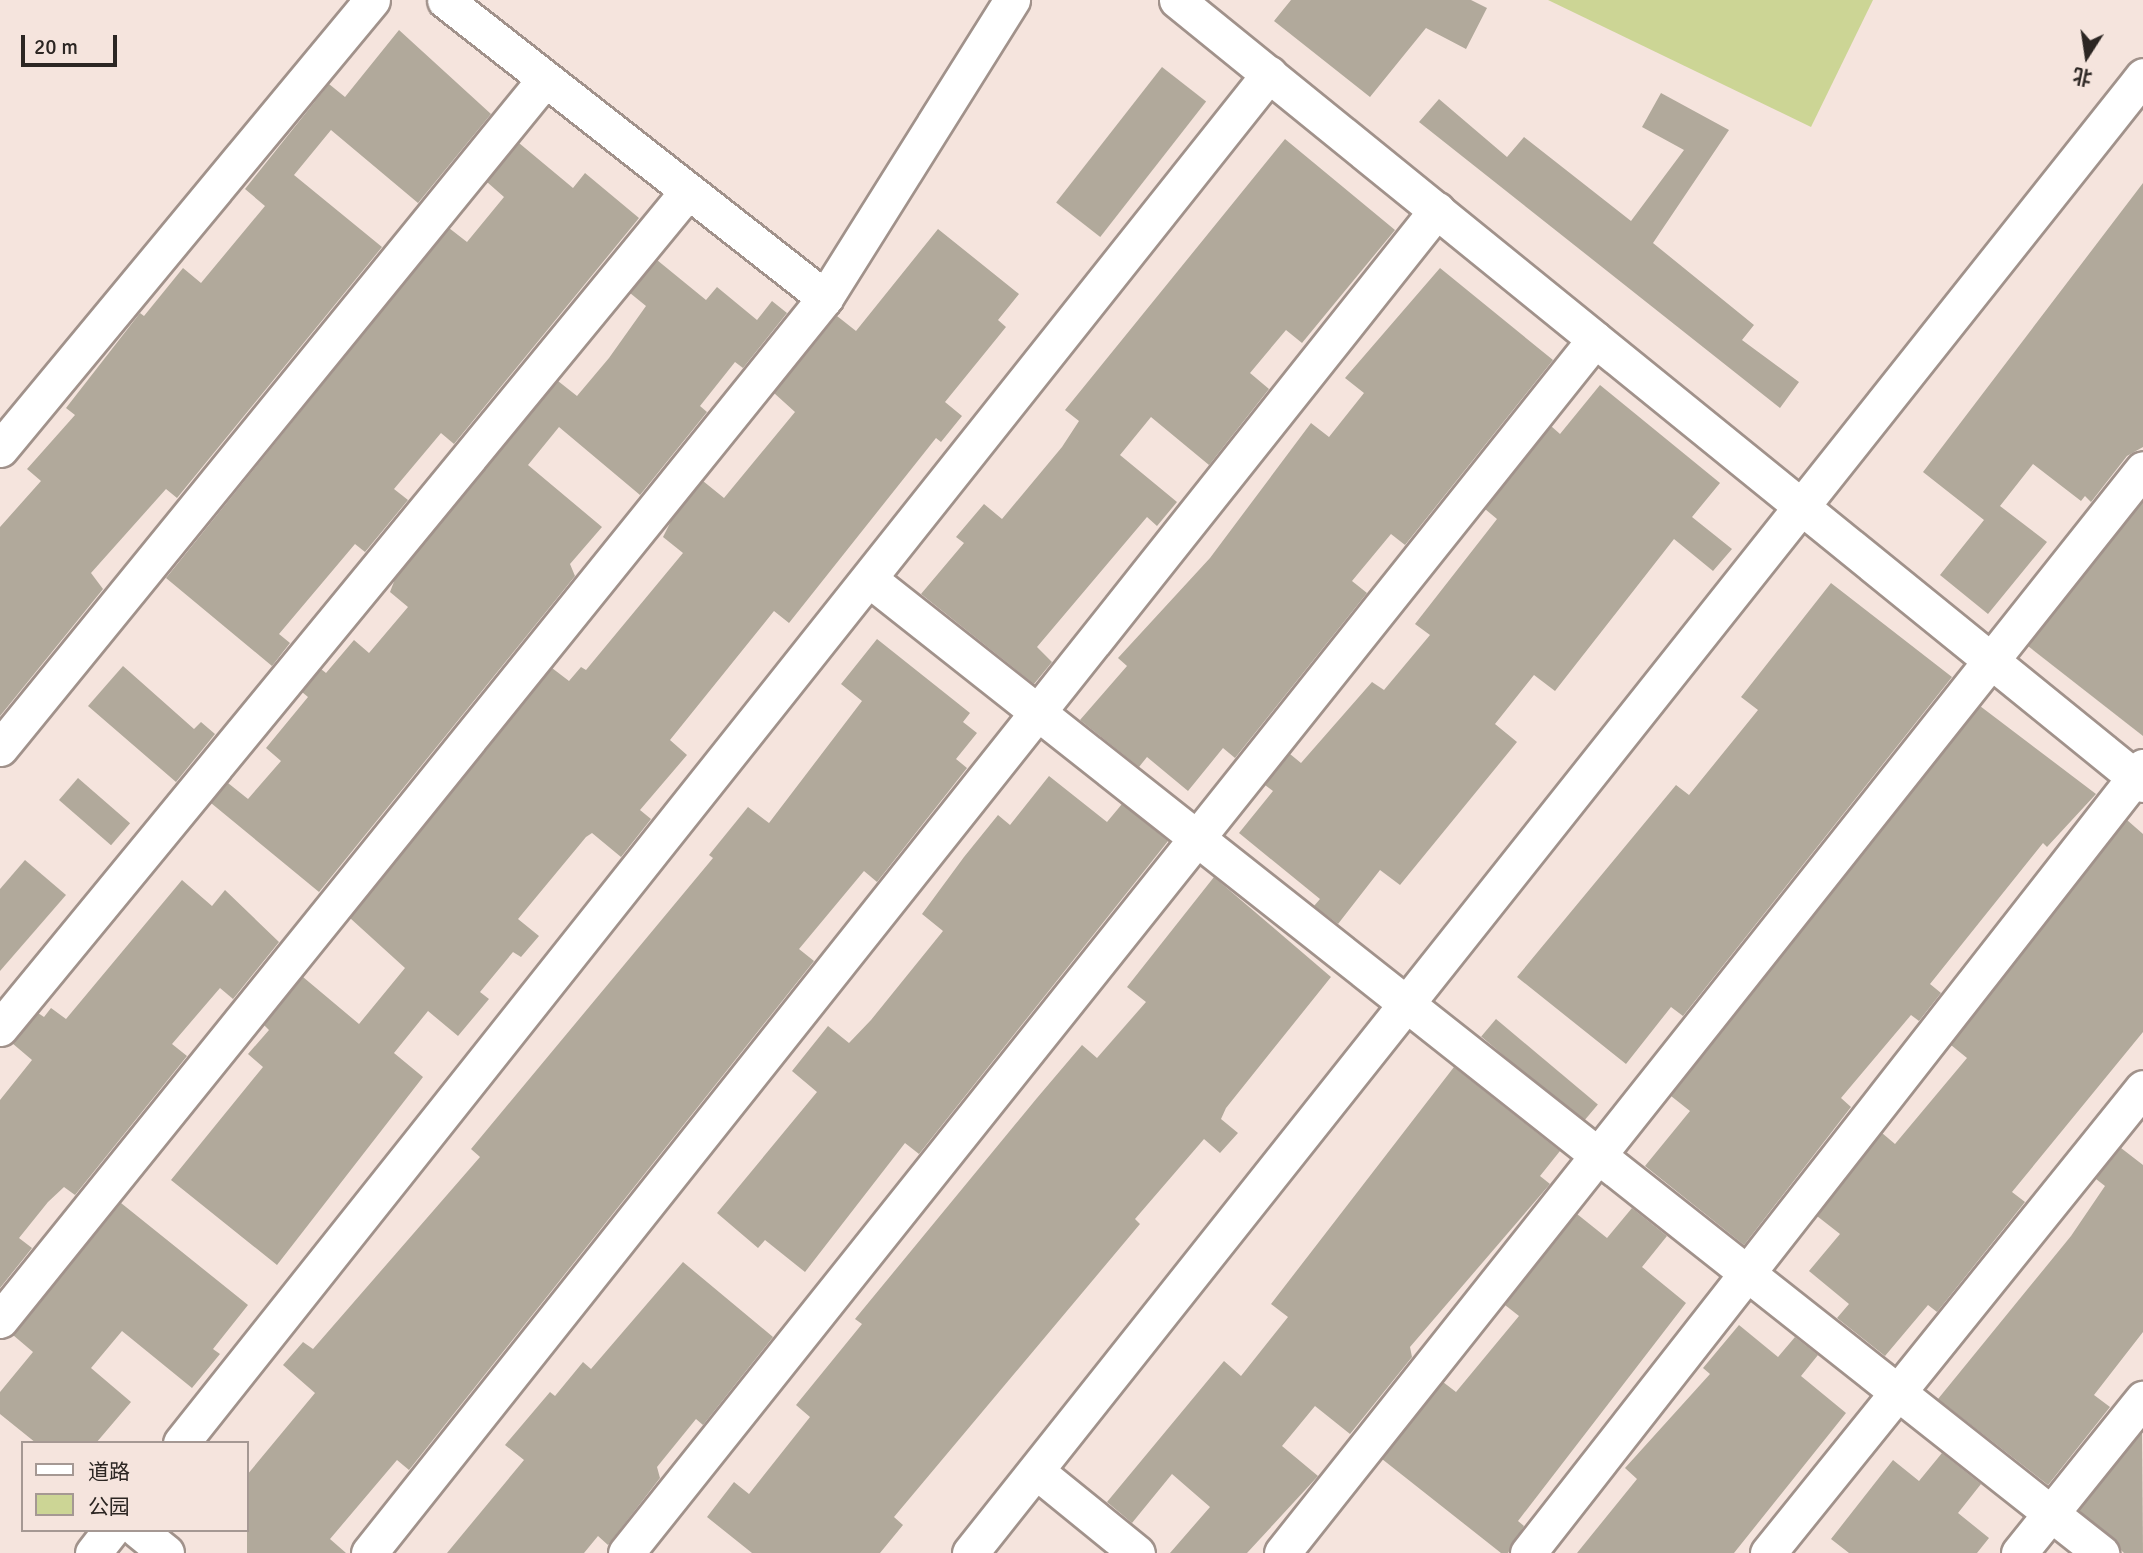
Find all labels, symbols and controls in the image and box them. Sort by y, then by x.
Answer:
scale bar [24,21,121,65]
north arrow [2052,21,2122,91]
text: 20 m [34,34,78,60]
text: 北 [2071,63,2094,90]
legend [21,1441,248,1532]
text: 道路 [88,1459,130,1485]
text: 公园 [88,1494,130,1520]

